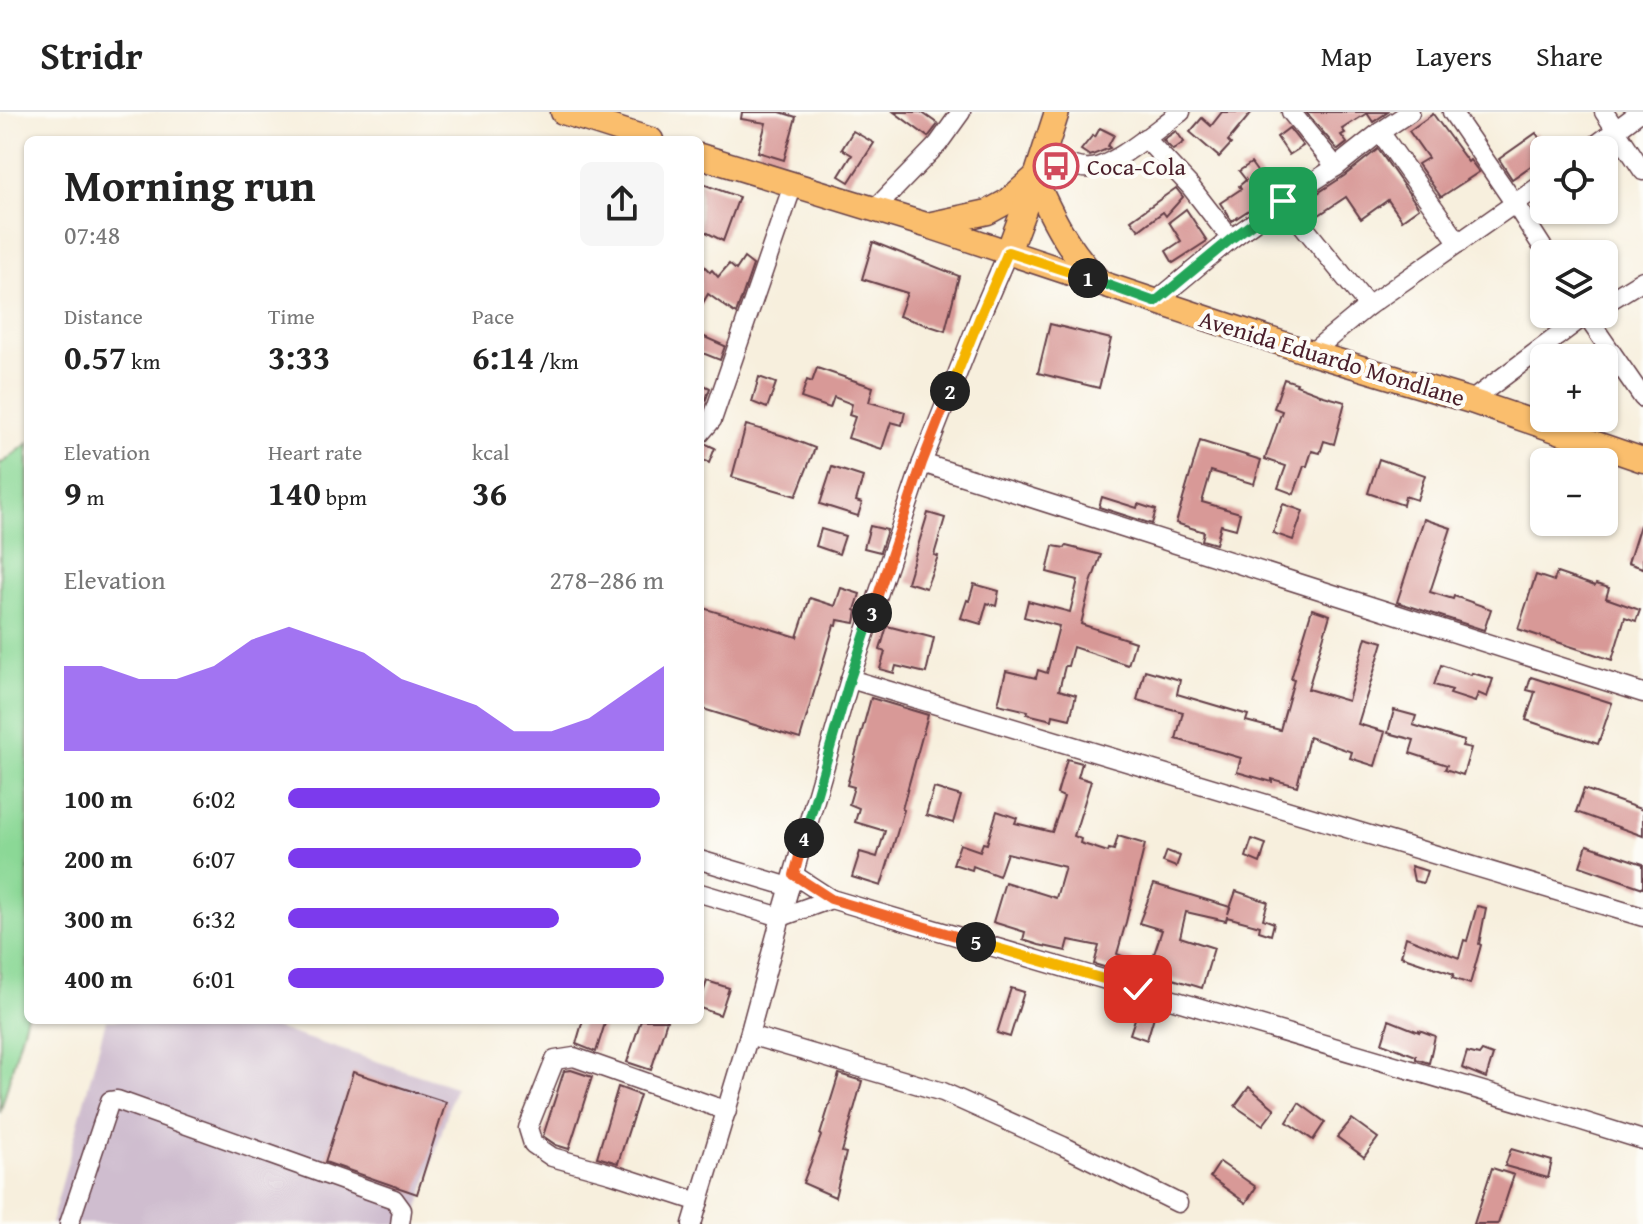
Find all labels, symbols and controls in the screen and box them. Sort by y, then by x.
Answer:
text: Stridr [40,27,143,83]
text: Map [1321,35,1372,76]
text: Layers [1416,35,1492,76]
text: Share [1536,35,1603,76]
map controls [1530,136,1618,536]
button: locate [1530,136,1618,224]
bus stop icon: Coca-Cola [1032,142,1080,190]
place label: Coca-Cola [1087,149,1187,184]
text: Morning run [64,153,315,217]
button: share [580,162,664,246]
pin [1249,167,1317,235]
icon: arrive [1261,179,1305,223]
text: 07:48 [64,215,120,254]
button: layers [1530,240,1618,328]
pin: 1 [1068,258,1108,298]
text: 1 [1082,262,1094,294]
text: Distance [64,300,143,332]
text: Time [268,300,315,332]
text: Pace [472,300,514,332]
street label: Avenida Eduardo Mondlane [1195,301,1469,415]
text: 0.57 [64,332,126,381]
text: 3:33 [268,332,330,381]
text: 6:14 [472,332,534,381]
button: + [1530,344,1618,432]
text: km [126,345,160,377]
text: /km [534,345,579,377]
pin: 2 [930,371,970,411]
text: 2 [944,375,956,407]
text: Elevation [64,436,150,468]
text: Heart rate [268,436,362,468]
text: kcal [472,436,510,468]
button: − [1530,448,1618,536]
text: 9 [64,468,82,517]
text: 140 [268,468,321,517]
text: 36 [472,468,507,517]
text: m [82,481,104,513]
text: bpm [321,481,367,513]
text: Elevation [64,560,166,599]
text: 278–286 m [550,560,664,599]
pin: 3 [852,593,892,633]
text: 3 [866,597,878,629]
text: 100 m [64,779,132,818]
text: 6:02 [192,779,236,818]
pin: 4 [784,818,824,858]
text: 4 [798,822,810,854]
text: 200 m [64,839,132,878]
text: 6:07 [192,839,236,878]
text: 300 m [64,899,132,938]
text: 6:32 [192,899,236,938]
pin: 5 [956,922,996,962]
text: 5 [970,926,982,958]
pin [1104,955,1172,1023]
text: 400 m [64,959,132,998]
text: 6:01 [192,959,236,998]
icon: check [1116,967,1160,1011]

